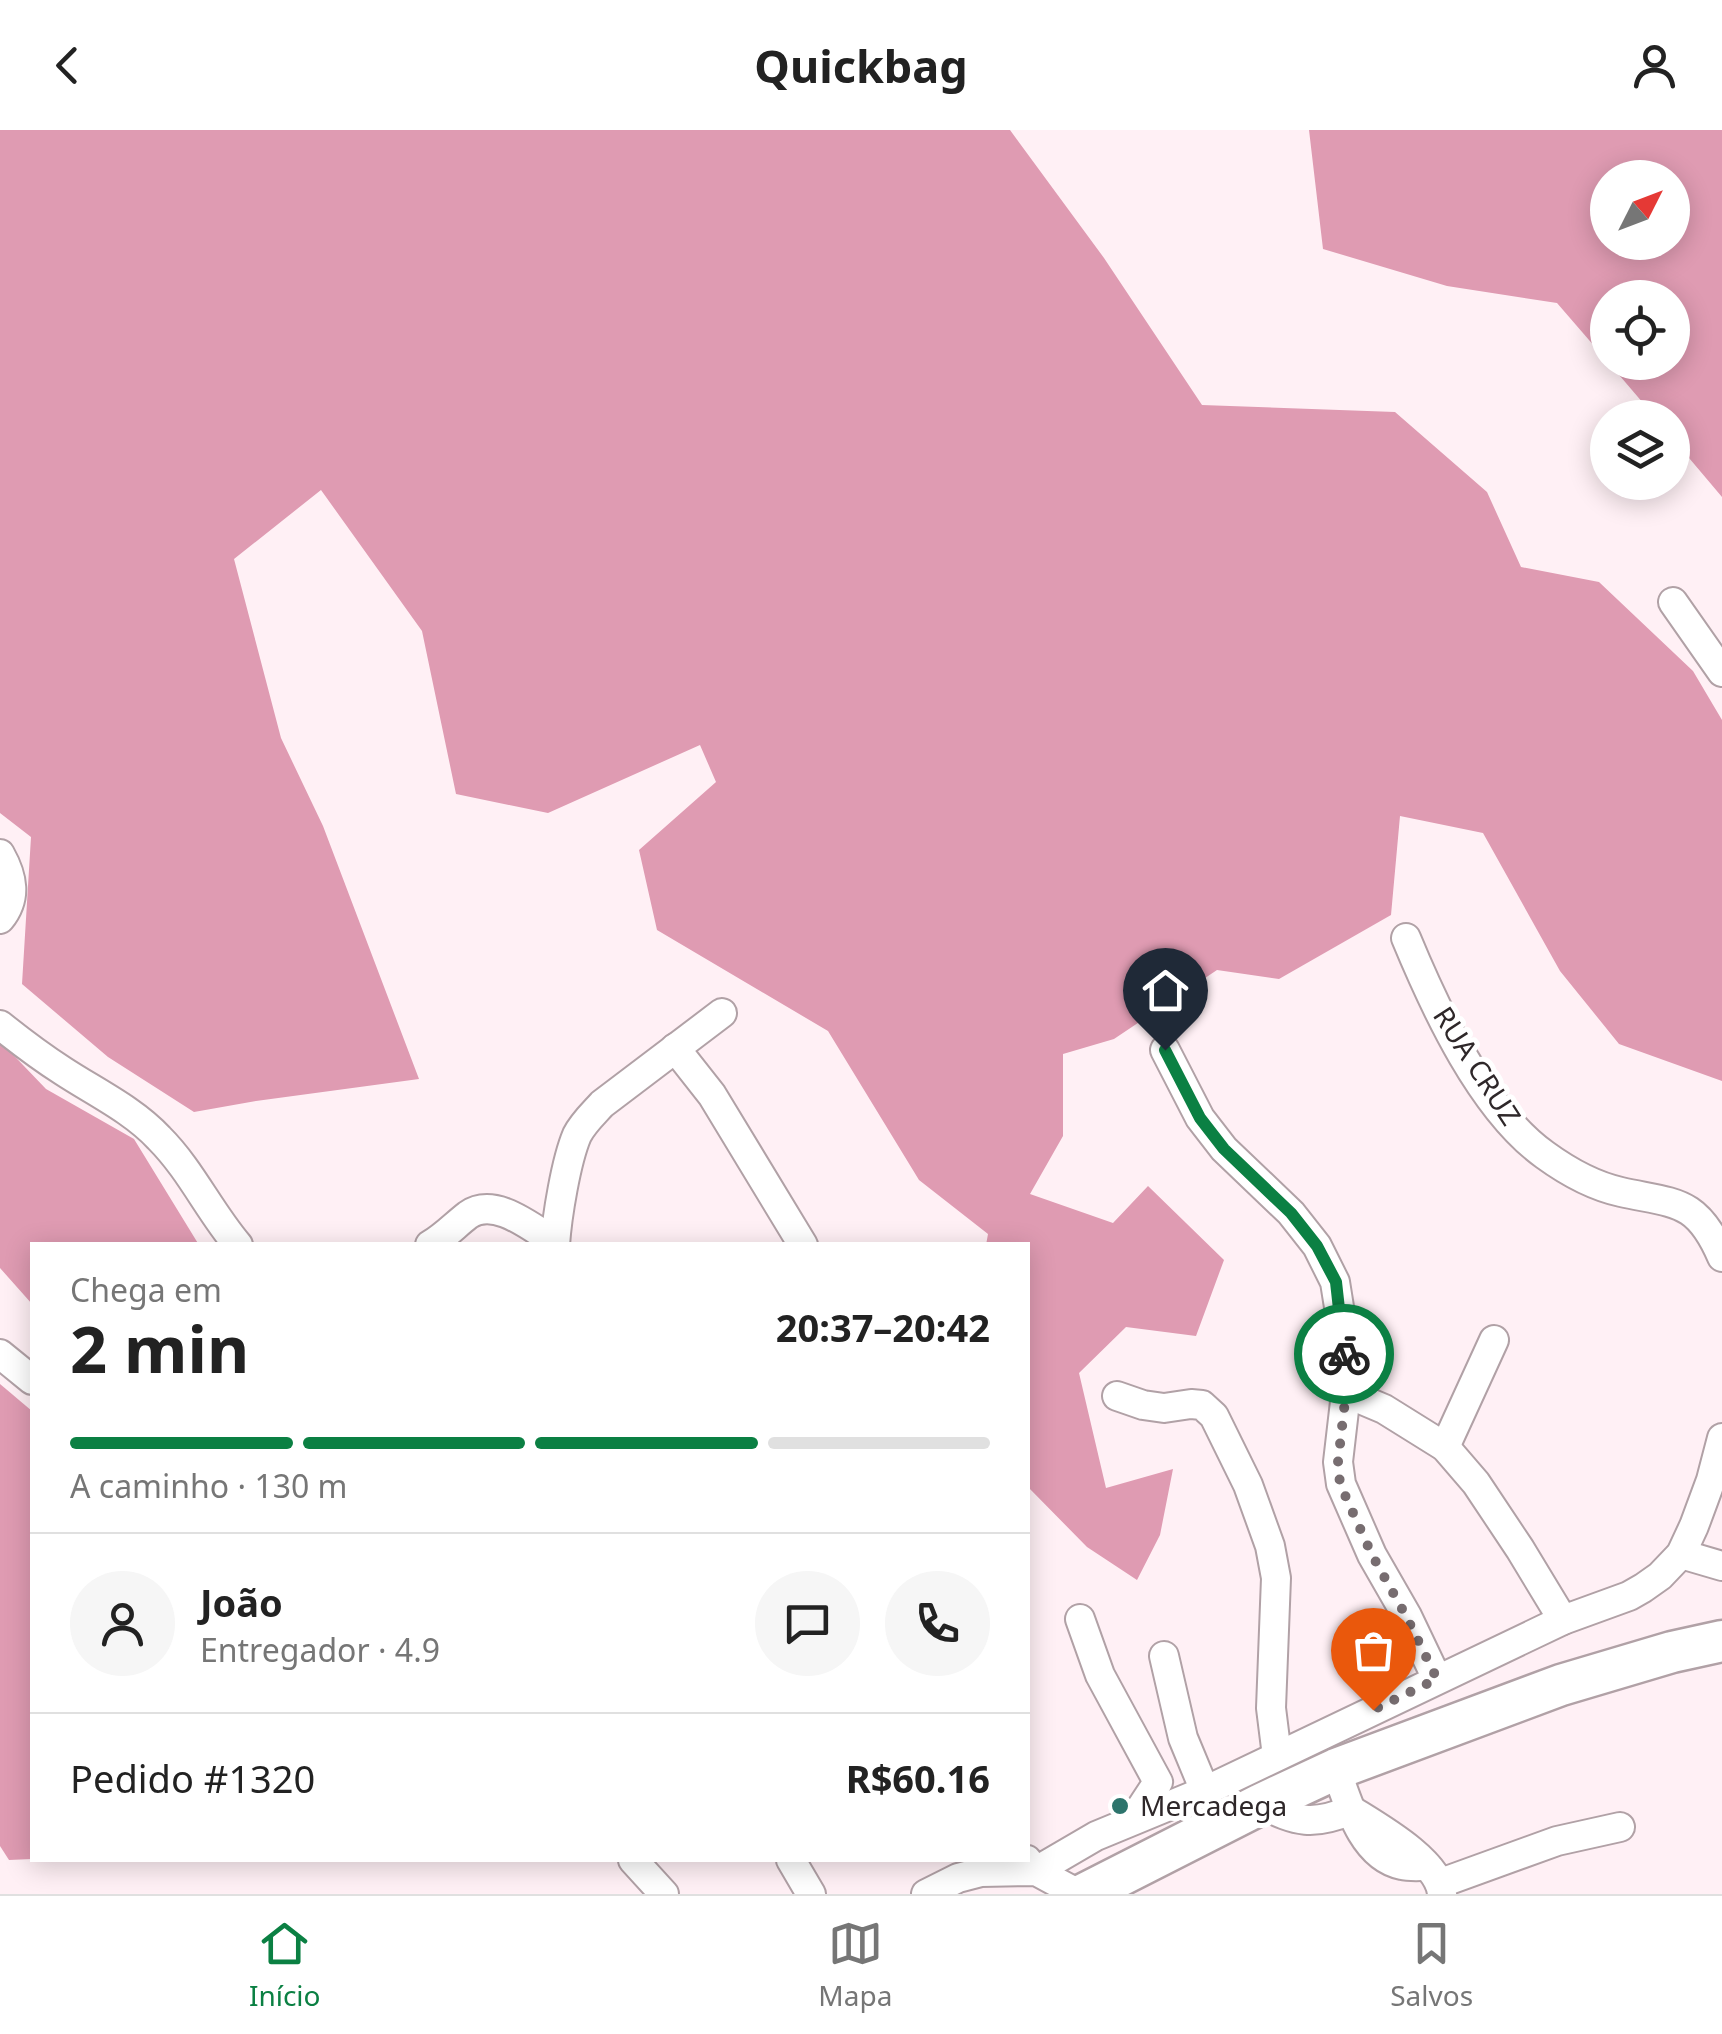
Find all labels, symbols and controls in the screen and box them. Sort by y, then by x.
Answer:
text: Quickbag [754,35,968,96]
icon: back [40,38,95,93]
icon: person [1627,38,1682,93]
north arrow [1590,160,1690,260]
map controls [1590,160,1690,500]
button: locate [1590,280,1690,380]
button: layers [1590,400,1690,500]
pin [1123,948,1208,1051]
icon: home [1138,963,1193,1018]
street label: RUA CRUZ [1425,999,1530,1132]
text: Chega em [70,1268,222,1311]
text: 20:37–20:42 [776,1301,990,1353]
text: 2 min [70,1304,249,1392]
courier [1294,1304,1394,1404]
icon: bike [1317,1327,1372,1382]
text: A caminho · 130 m [70,1464,348,1507]
button: person [70,1571,175,1676]
button: chat [755,1571,860,1676]
button: phone [885,1571,990,1676]
text: João [200,1576,283,1628]
pin [1331,1608,1416,1711]
icon: bag [1346,1623,1401,1678]
text: Entregador · 4.9 [200,1628,440,1671]
text: Pedido #1320 [70,1752,315,1804]
text: R$60.16 [846,1752,990,1804]
place label: Mercadega [1140,1786,1287,1824]
marker: Mercadega [1109,1795,1131,1817]
tab: Início [249,1916,321,2014]
tab: Mapa [818,1916,892,2014]
tab: Salvos [1390,1916,1473,2014]

